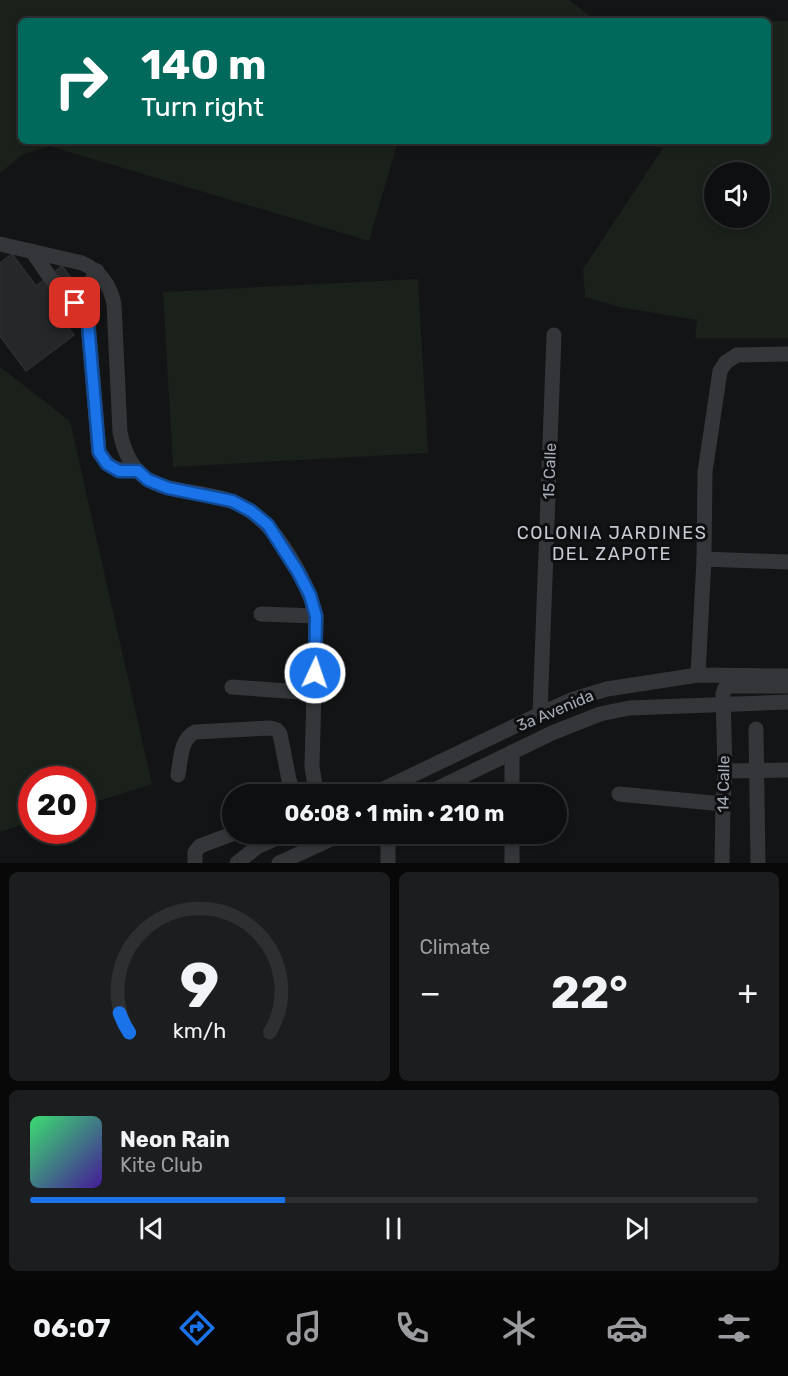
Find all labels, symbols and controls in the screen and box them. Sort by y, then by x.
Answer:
text: 140 m [141,40,267,90]
icon: right [42,42,120,120]
text: Turn right [141,91,264,123]
map controls [704,162,770,228]
button: sound [704,162,770,228]
pin [49,277,100,328]
icon: arrive [58,286,91,319]
street label: 15 Calle [539,442,560,500]
district label: COLONIA JARDINES DEL ZAPOTE [517,522,707,565]
position arrow [283,641,347,705]
street label: 3a Avenida [514,686,596,735]
street label: 14 Calle [714,755,733,813]
speed limit sign: 20 [18,766,96,844]
text: 06:08 · 1 min · 210 m [284,800,505,827]
text: Climate [420,935,490,959]
text: 9 [179,949,219,1023]
text: 22° [551,966,628,1019]
text: − [420,973,441,1012]
text: + [737,973,758,1012]
text: km/h [172,1019,226,1044]
text: Neon Rain [120,1126,230,1153]
text: Kite Club [120,1153,203,1177]
icon: previous [135,1212,168,1245]
icon: pause [377,1212,410,1245]
icon: next [620,1212,653,1245]
icon: directions [176,1307,218,1349]
icon: music [283,1307,325,1349]
icon: phone [391,1307,433,1349]
icon: climate [498,1307,540,1349]
icon: car [606,1307,648,1349]
icon: filters [713,1307,755,1349]
text: 06:07 [33,1312,110,1344]

